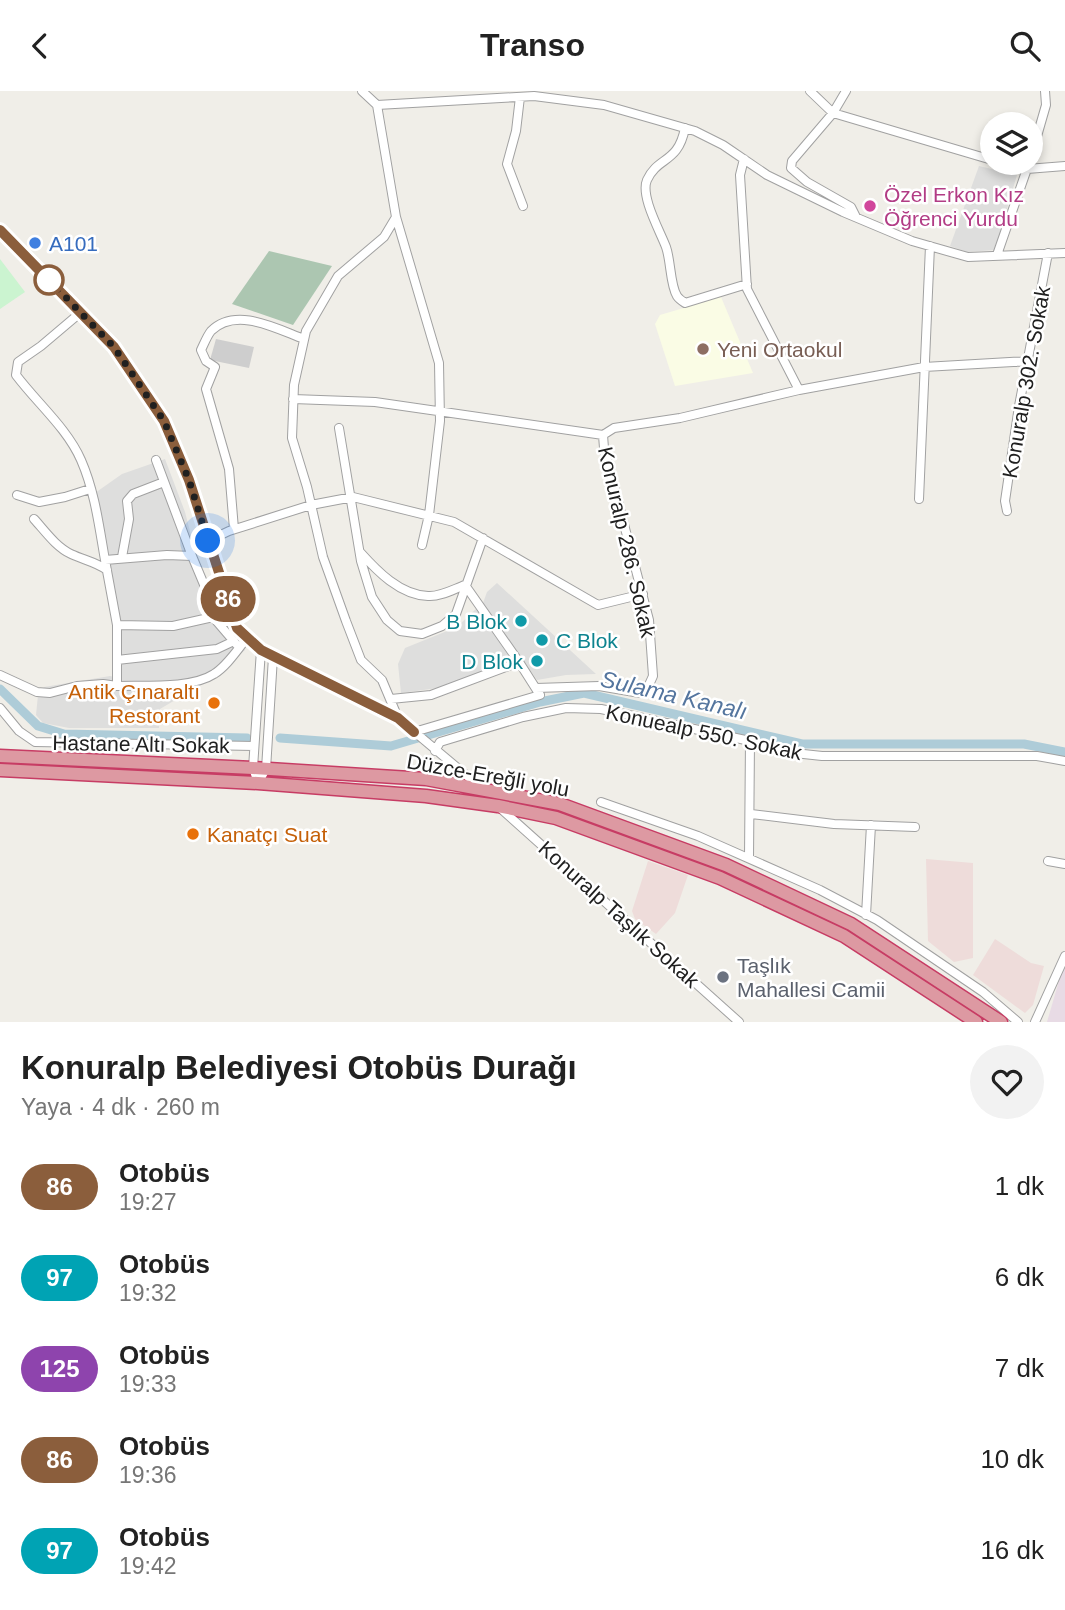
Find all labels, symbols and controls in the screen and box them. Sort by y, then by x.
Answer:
icon: back [21,27,59,65]
text: Transo [480,27,585,63]
icon: search [1006,27,1044,65]
map controls [980,112,1043,175]
button: layers [980,112,1043,175]
place label: Özel Erkon Kız Öğrenci Yurdu [884,183,1024,230]
marker: Özel Erkon Kız Öğrenci Yurdu [862,198,878,214]
place label: A101 [49,232,98,255]
marker: A101 [27,235,43,251]
unlabelled marker [34,265,64,295]
street label: Konuralp 302. Sokak [998,284,1054,480]
place label: Yeni Ortaokul [717,338,842,361]
marker: Yeni Ortaokul [695,341,711,357]
street label: Konuralp 286. Sokak [594,444,660,640]
your location [190,523,225,558]
line badge: 86 [196,576,260,622]
text: 86 [215,585,241,612]
place label: B Blok [446,610,507,633]
marker: B Blok [513,613,529,629]
place label: C Blok [556,629,618,652]
marker: C Blok [534,632,550,648]
place label: D Blok [461,650,523,673]
marker: D Blok [529,653,545,669]
water label: Sulama Kanalı [598,666,750,724]
place label: Antik Çınaraltı Restorant [68,680,200,727]
marker: Antik Çınaraltı Restorant [206,695,222,711]
street label: Konuealp 550. Sokak [604,700,805,764]
street label: Hastane Altı Sokak [52,731,230,757]
street label: Düzce-Ereğli yolu [405,749,571,801]
place label: Kanatçı Suat [207,823,327,846]
marker: Kanatçı Suat [185,826,201,842]
street label: Konuralp Taşlık Sokak [534,836,704,992]
place label: Taşlık Mahallesi Camii [737,954,885,1001]
marker: Taşlık Mahallesi Camii [715,969,731,985]
button: heart [970,1045,1044,1119]
text: Konuralp Belediyesi Otobüs Durağı [21,1049,577,1086]
text: Yaya · 4 dk · 260 m [21,1094,220,1120]
text: Otobüs [119,1158,210,1188]
text: 1 dk [995,1171,1044,1201]
text: 86 [46,1173,73,1200]
text: 19:27 [119,1189,177,1215]
text: Otobüs [119,1249,210,1279]
text: 6 dk [995,1262,1044,1292]
text: 97 [46,1264,73,1291]
text: 19:32 [119,1280,177,1306]
text: Otobüs [119,1340,210,1370]
text: 7 dk [995,1353,1044,1383]
text: 125 [39,1355,80,1382]
text: 19:33 [119,1371,177,1397]
text: Otobüs [119,1431,210,1461]
text: 10 dk [980,1444,1044,1474]
text: 86 [46,1446,73,1473]
text: 19:36 [119,1462,177,1488]
text: Otobüs [119,1522,210,1552]
text: 16 dk [980,1535,1044,1565]
text: 97 [46,1537,73,1564]
text: 19:42 [119,1553,177,1579]

